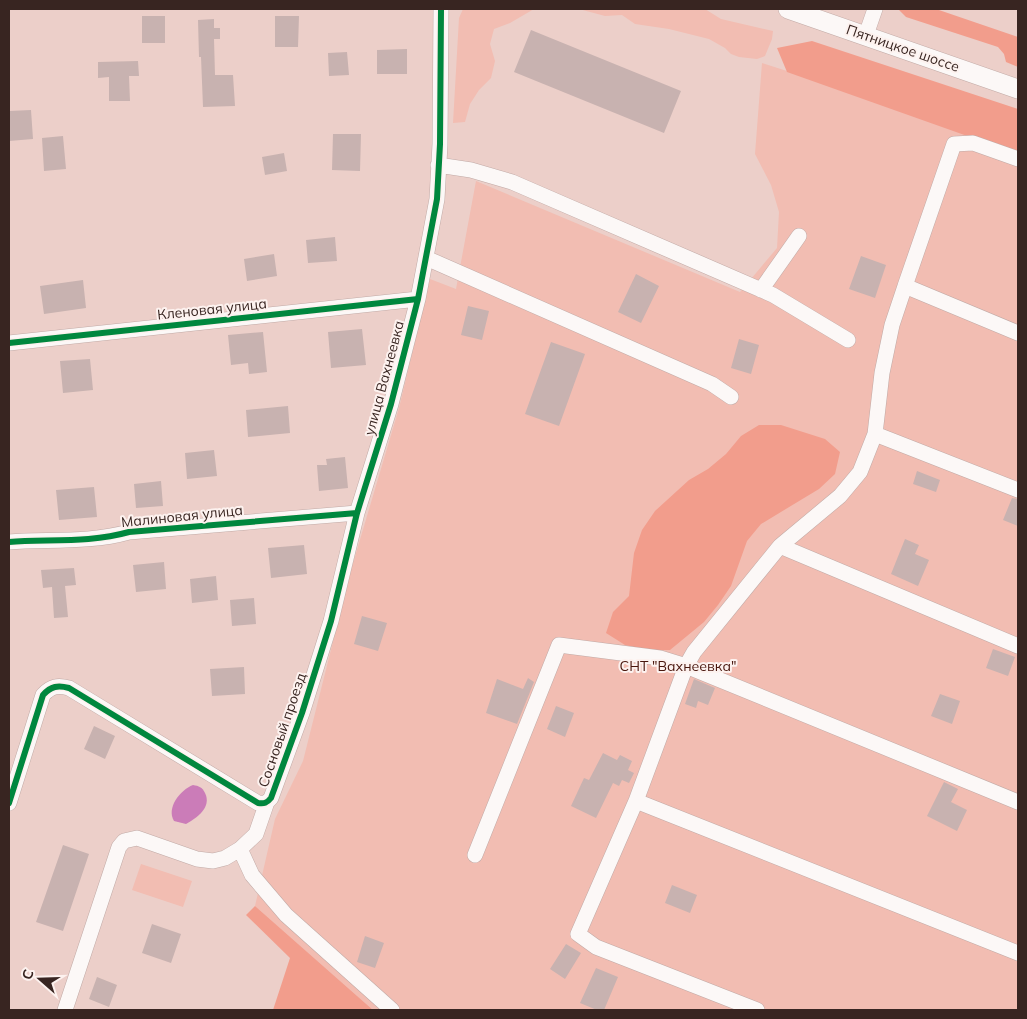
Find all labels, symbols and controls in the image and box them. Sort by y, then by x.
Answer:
street label: Пятницкое шоссе [844,20,962,76]
street label: Кленовая улица [156,294,268,324]
street label: улица Вахнеевка [360,319,408,437]
street label: Малиновая улица [120,501,244,531]
park label: СНТ "Вахнеевка" [620,657,736,675]
street label: Сосновый проезд [254,670,310,790]
north arrow [15,954,65,1004]
text: С [18,967,38,982]

